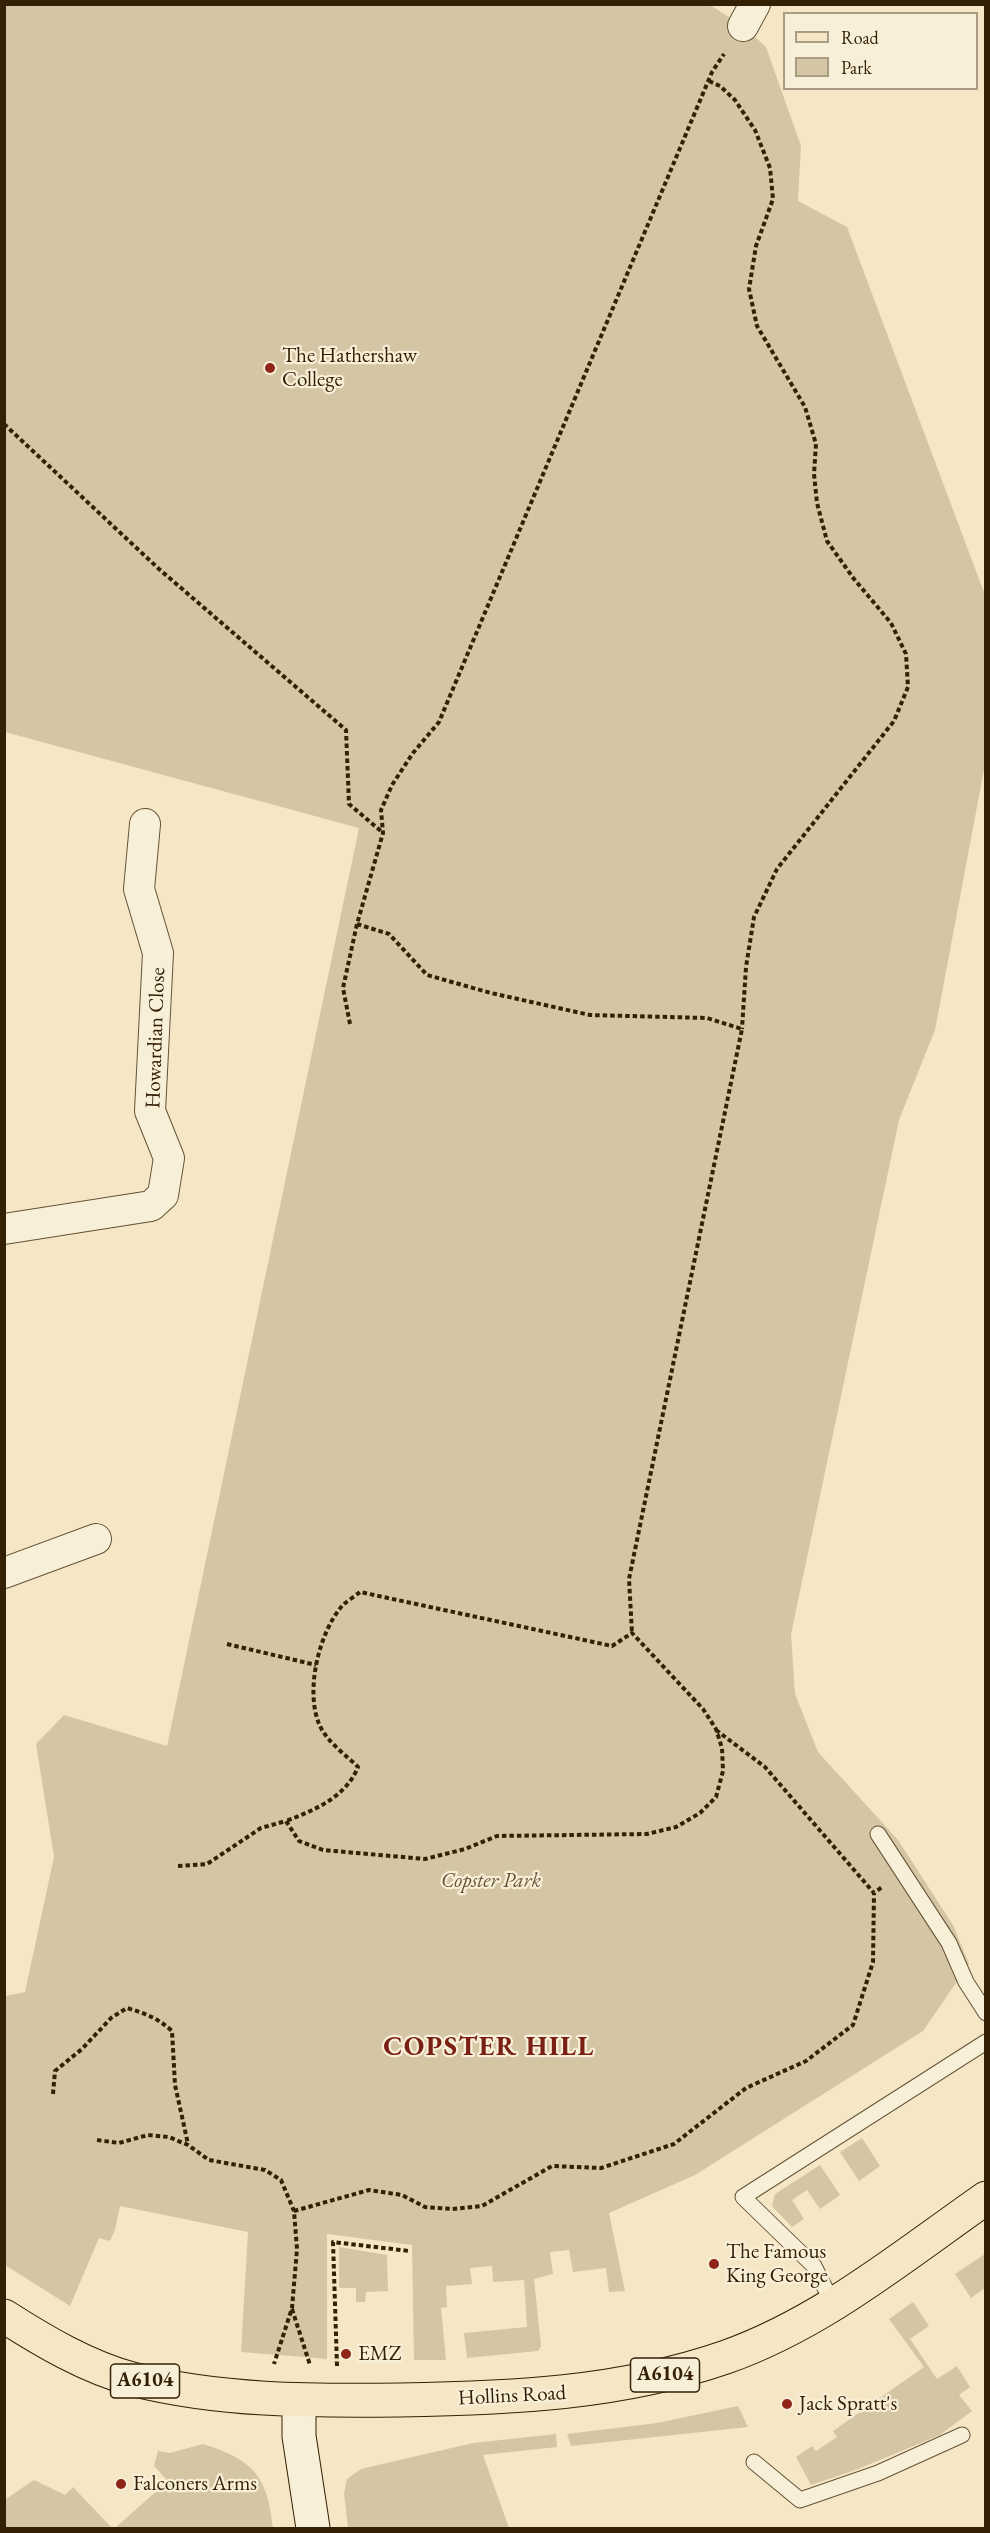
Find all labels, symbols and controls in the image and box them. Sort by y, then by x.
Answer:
legend [783,12,978,90]
text: Road [841,26,879,49]
text: Park [841,56,872,79]
place label: The Hathershaw College [282,343,417,393]
marker: The Hathershaw College [263,361,277,375]
street label: Howardian Close [141,967,171,1109]
park label: Copster Park [441,1868,541,1894]
district label: COPSTER HILL [383,2032,595,2064]
place label: The Famous King George [726,2239,828,2289]
marker: The Famous King George [707,2257,721,2271]
place label: EMZ [358,2341,401,2367]
marker: EMZ [339,2347,353,2361]
road number: A6104 [630,2358,700,2392]
road number: A6104 [110,2364,180,2398]
street label: Hollins Road [457,2381,567,2411]
place label: Jack Spratt's [799,2391,897,2417]
marker: Jack Spratt's [780,2397,794,2411]
place label: Falconers Arms [133,2471,257,2497]
marker: Falconers Arms [114,2477,128,2491]

